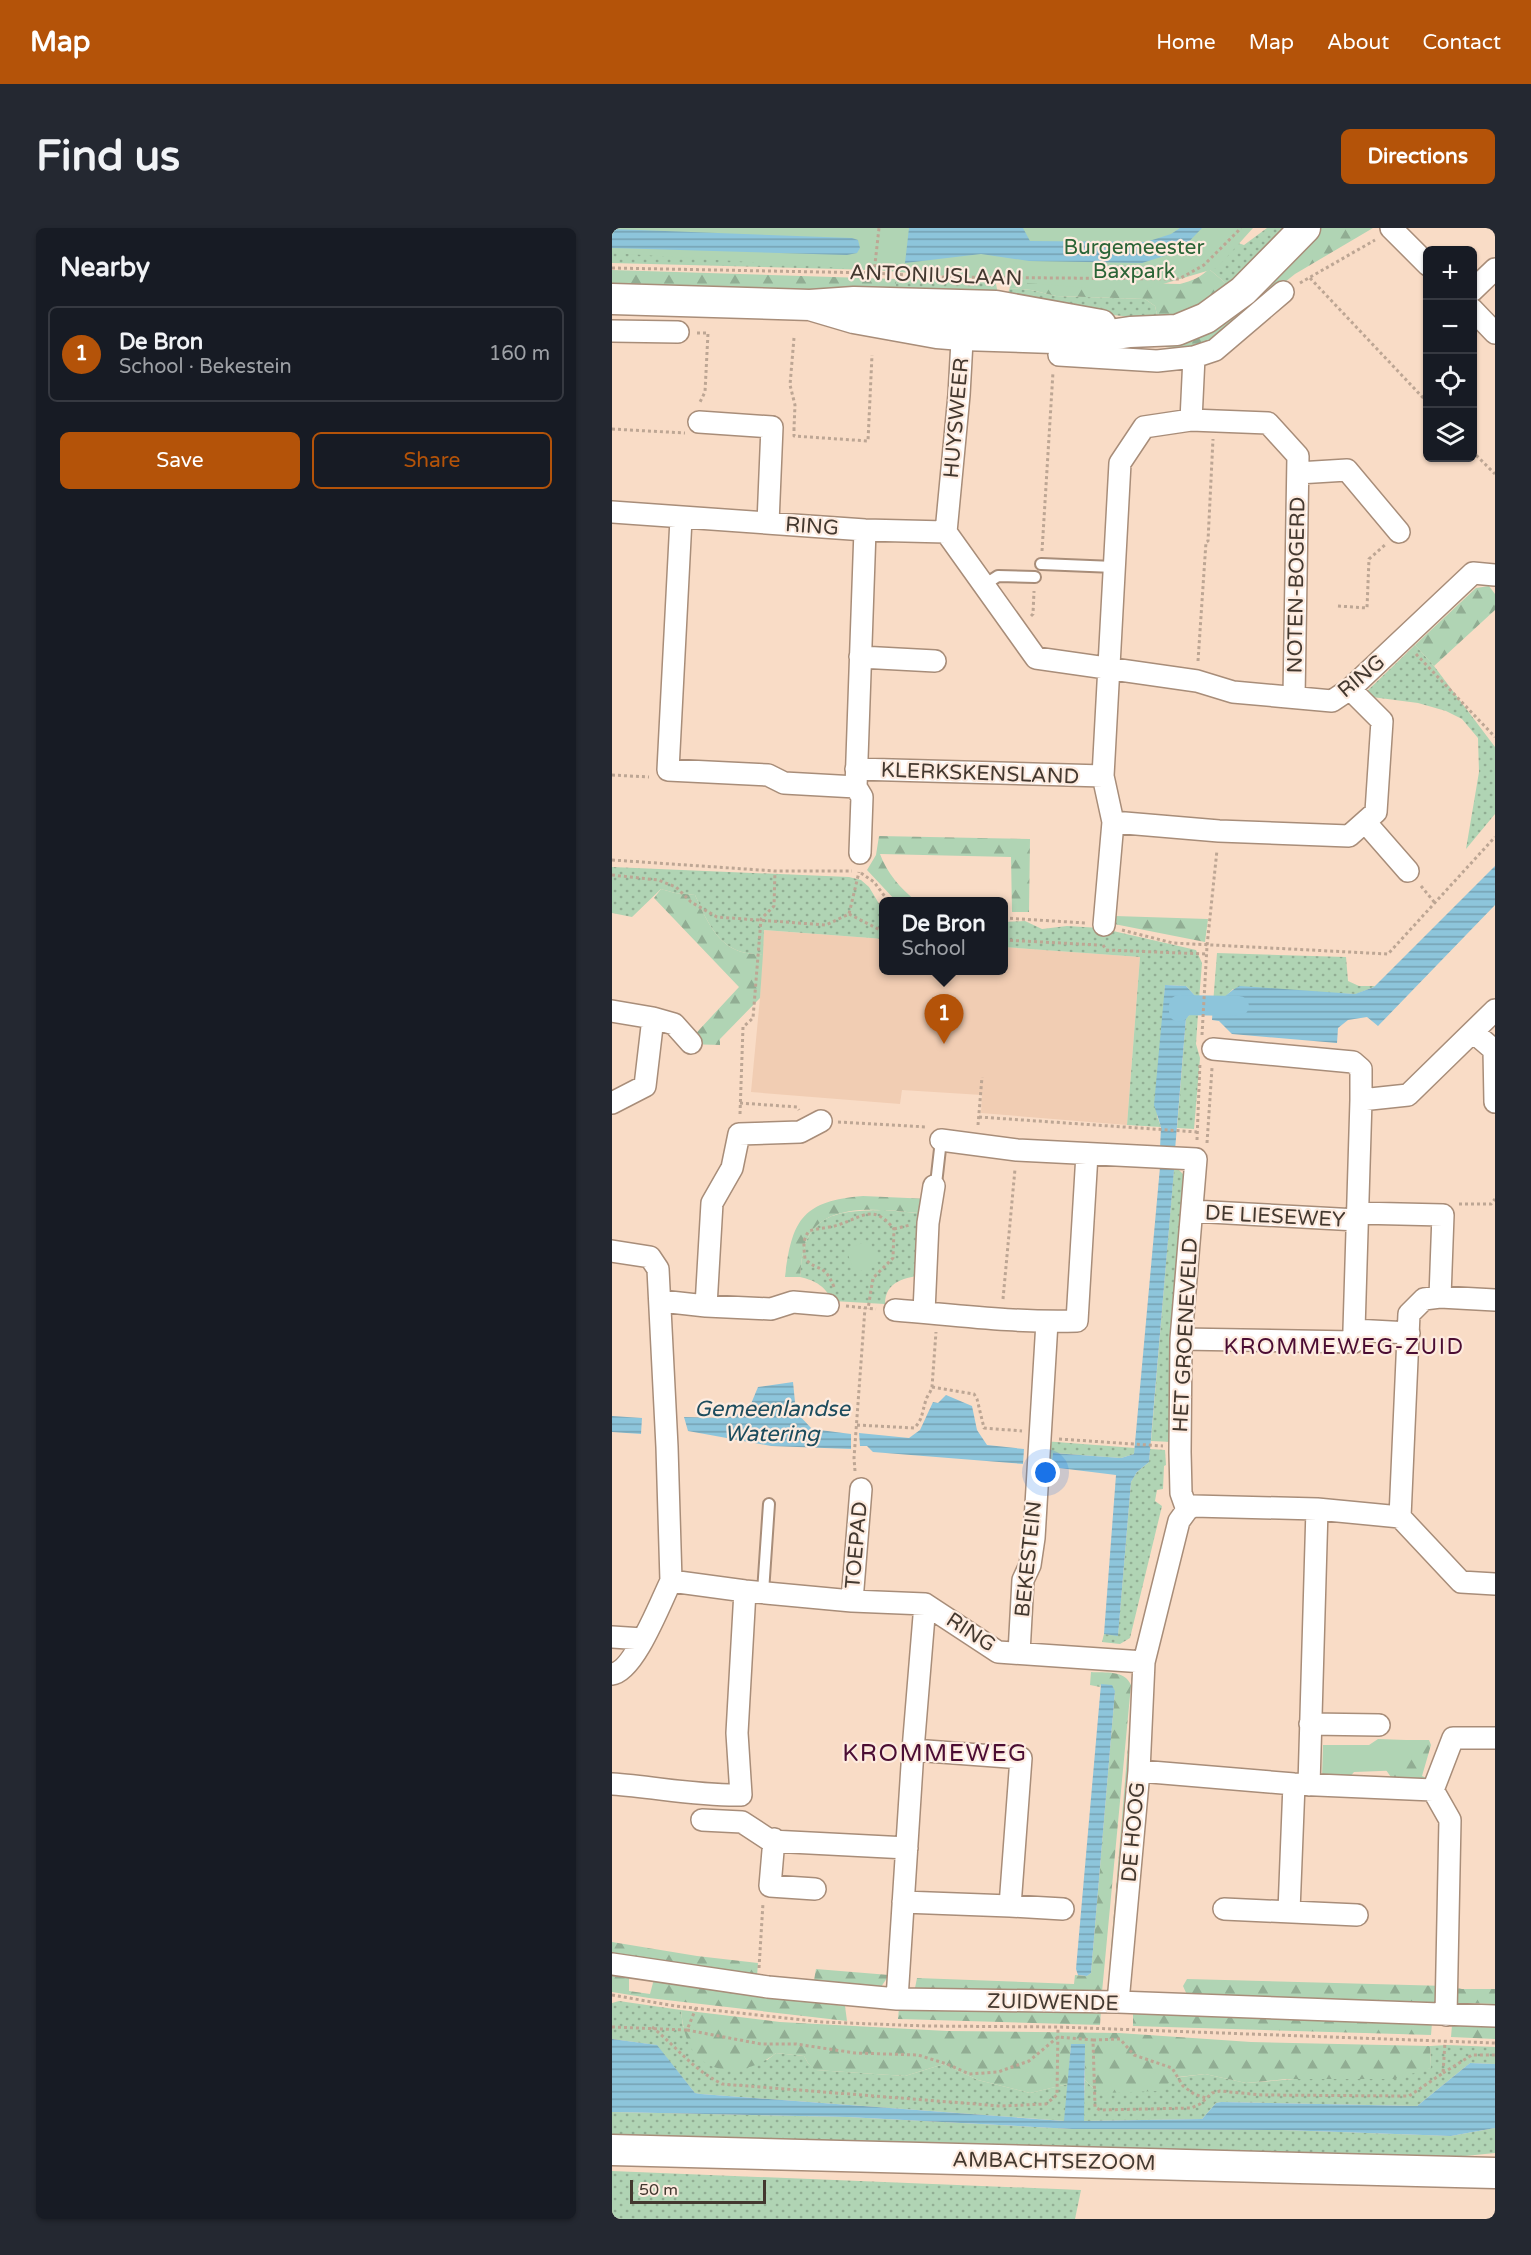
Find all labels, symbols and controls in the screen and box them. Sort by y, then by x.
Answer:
text: Map [30,25,90,59]
text: Home [1156,30,1216,55]
text: Map [1249,30,1294,55]
text: About [1327,30,1389,55]
text: Contact [1422,30,1501,55]
button: Directions [1341,129,1495,184]
text: Find us [36,131,180,182]
park label: Burgemeester Baxpark [1064,235,1204,284]
map controls [1423,246,1477,462]
button: + [1423,246,1477,300]
text: Nearby [60,252,150,283]
street label: ANTONIUSLAAN [849,260,1023,291]
button: − [1423,300,1477,354]
text: De Bron [119,329,203,355]
text: 1 [75,342,88,366]
text: 160 m [489,342,550,366]
button: locate [1423,354,1477,408]
text: School · Bekestein [119,355,292,379]
street label: HUYSWEER [939,357,974,479]
button: layers [1423,408,1477,462]
button: Save [60,432,300,489]
button: Share [312,432,552,489]
street label: NOTEN-BOGERD [1282,497,1311,674]
street label: RING [784,512,840,541]
street label: RING [1333,650,1390,703]
street label: KLERKSKENSLAND [880,758,1080,789]
popup [879,897,1008,975]
text: De Bron [901,911,986,937]
text: School [901,937,966,961]
pin: 1 [924,994,964,1044]
street label: DE LIESEWEY [1204,1200,1346,1233]
street label: HET GROENEVELD [1168,1237,1203,1433]
district label: KROMMEWEG-ZUID [1223,1334,1465,1360]
water label: Gemeenlandse Watering [694,1396,851,1447]
your location [1031,1458,1060,1487]
street label: TOEPAD [840,1500,873,1590]
street label: BEKESTEIN [1010,1500,1047,1618]
street label: RING [941,1607,1000,1658]
district label: KROMMEWEG [842,1739,1028,1768]
street label: DE HOOG [1117,1781,1150,1883]
street label: ZUIDWENDE [987,1989,1119,2016]
street label: AMBACHTSEZOOM [952,2147,1156,2176]
scale bar [630,2177,766,2204]
text: 50 m [639,2180,678,2200]

